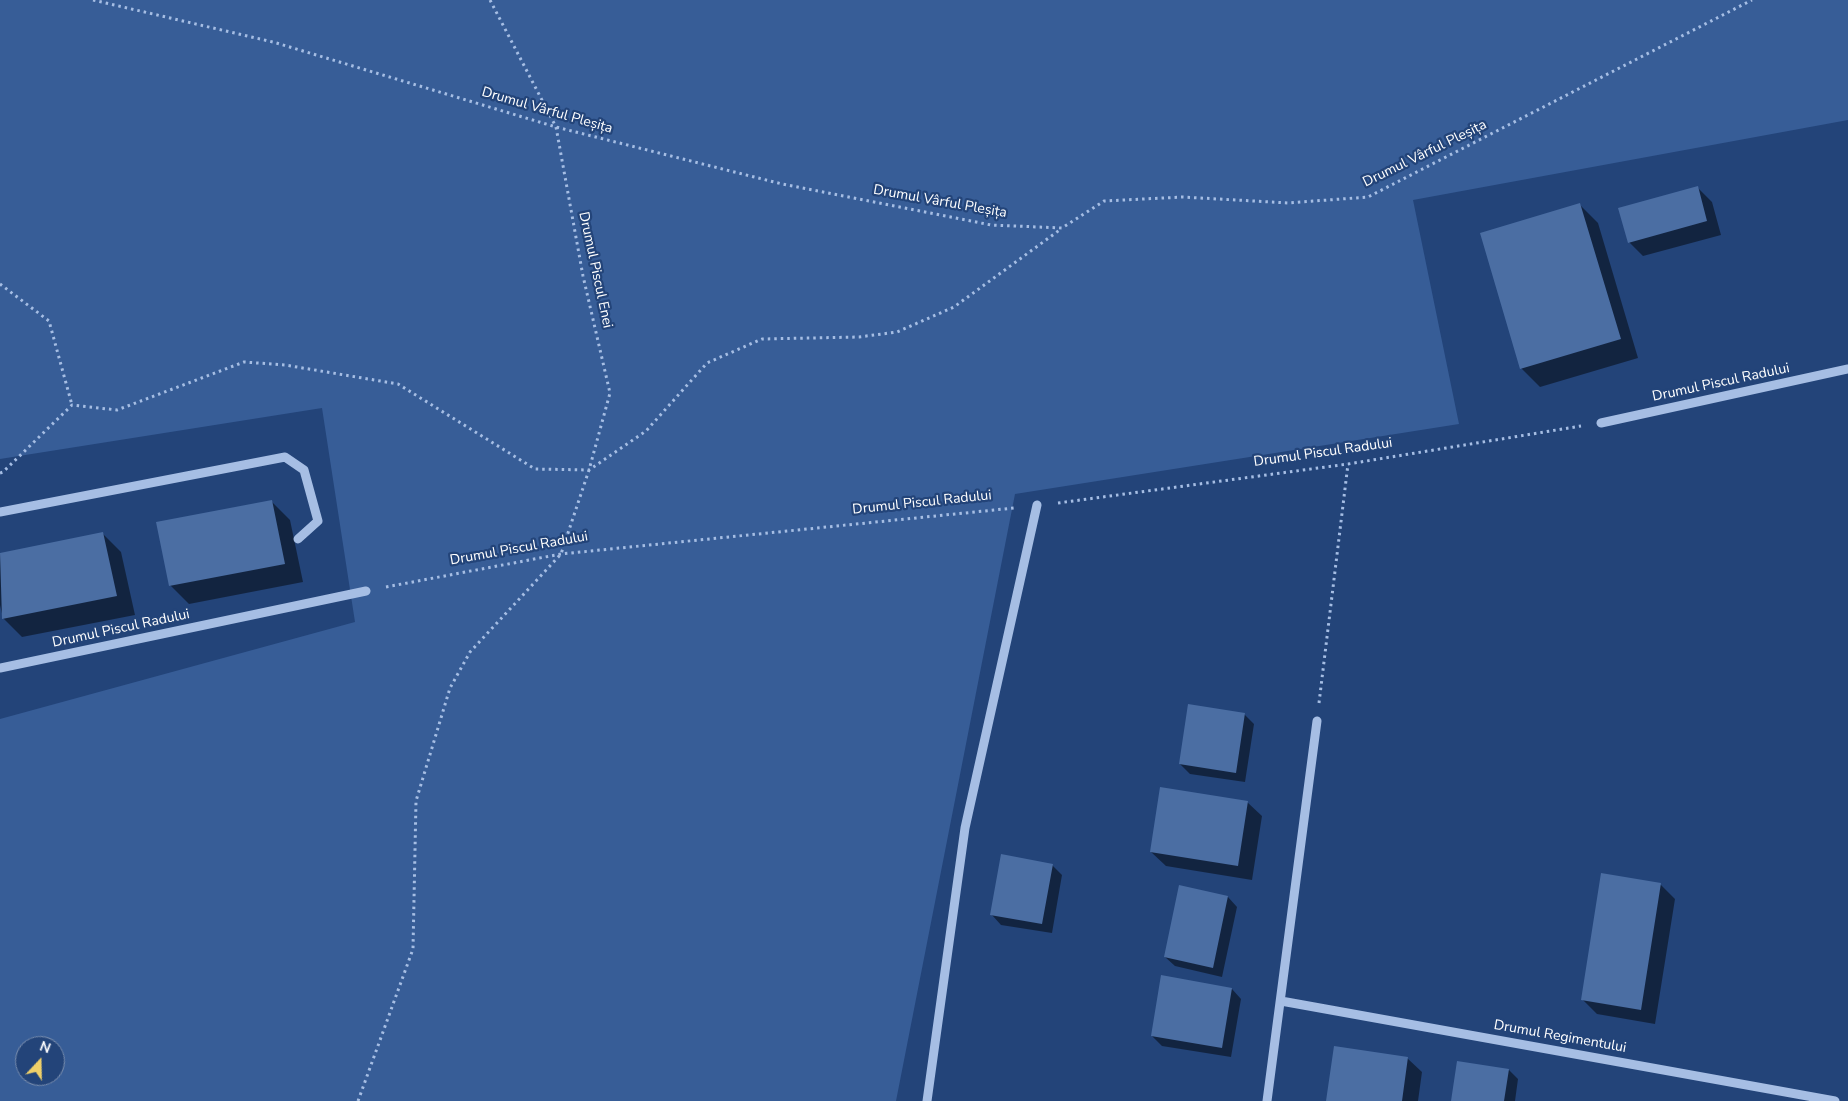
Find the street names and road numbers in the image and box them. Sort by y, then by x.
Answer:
street label: Drumul Vârful Pleșița [480,84,614,138]
street label: Drumul Vârful Pleșița [1360,117,1490,191]
street label: Drumul Vârful Pleșița [872,182,1008,222]
street label: Drumul Piscul Enei [574,210,616,330]
street label: Drumul Piscul Radului [1651,360,1791,406]
street label: Drumul Piscul Radului [1253,435,1393,471]
street label: Drumul Piscul Radului [852,487,992,519]
street label: Drumul Piscul Radului [449,529,589,569]
street label: Drumul Piscul Radului [51,606,191,652]
street label: Drumul Regimentului [1492,1017,1628,1057]

